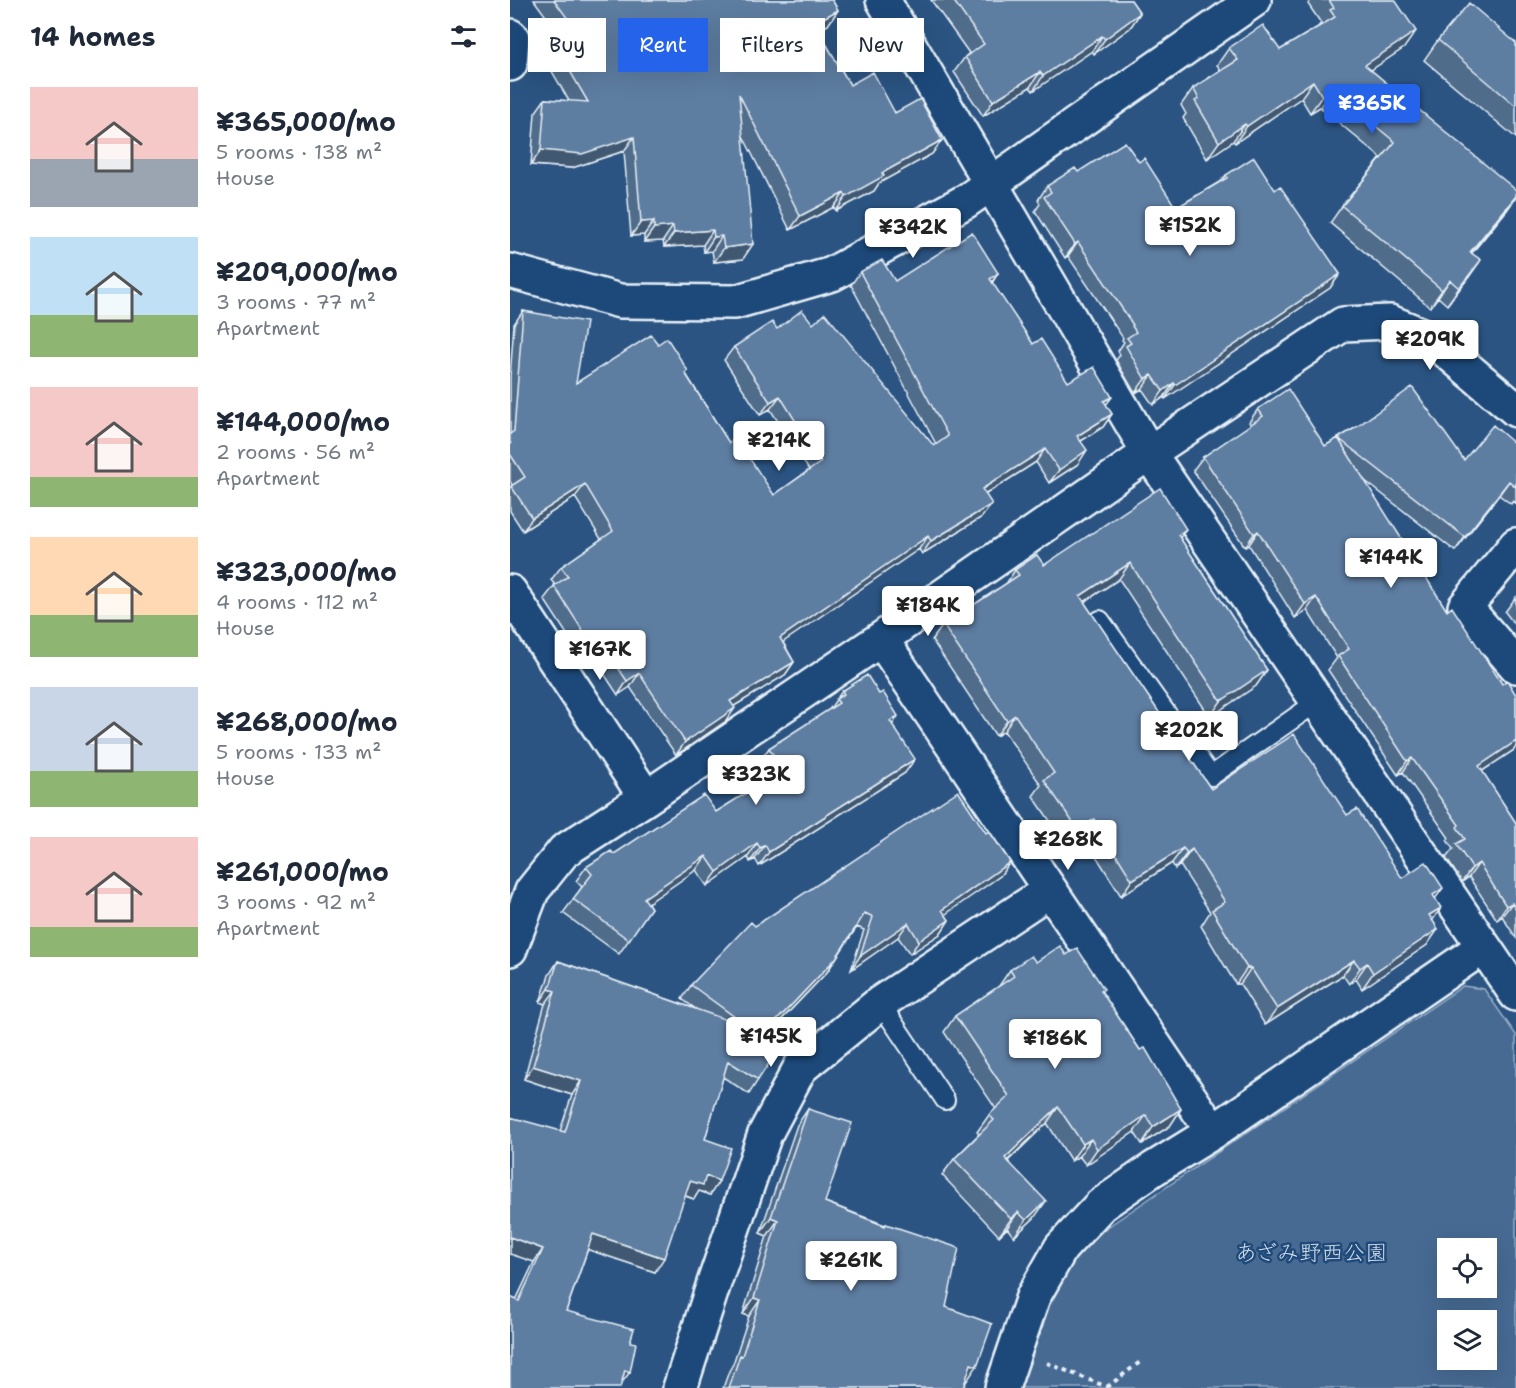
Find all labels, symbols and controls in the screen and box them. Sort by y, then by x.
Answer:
chip: Buy [528,18,606,72]
chip: Rent [618,18,708,72]
chip: Filters [720,18,825,72]
chip: New [837,18,924,72]
text: 14 homes [30,19,156,54]
icon: filters [447,20,480,53]
pin: ¥365K [1330,84,1414,135]
text: ¥365K [1338,90,1406,116]
text: ¥365,000/mo [216,104,396,139]
icon: home [78,111,150,183]
text: 5 rooms · 138 m² [216,139,382,165]
text: House [216,165,275,191]
pin: ¥152K [1148,206,1232,257]
pin: ¥342K [871,208,955,259]
text: ¥152K [1159,212,1221,238]
text: ¥342K [879,214,947,240]
text: ¥209,000/mo [216,254,398,289]
icon: home [78,261,150,333]
text: 3 rooms · 77 m² [216,289,376,315]
text: Apartment [216,315,320,341]
pin: ¥209K [1388,320,1472,371]
text: ¥209K [1395,326,1465,352]
text: ¥144,000/mo [216,404,390,439]
icon: home [78,411,150,483]
pin: ¥214K [737,421,821,472]
text: ¥214K [747,427,811,453]
text: 2 rooms · 56 m² [216,439,375,465]
text: Apartment [216,465,320,491]
pin: ¥144K [1349,538,1433,589]
text: ¥144K [1359,544,1423,570]
text: ¥323,000/mo [216,554,397,589]
icon: home [78,561,150,633]
pin: ¥184K [886,586,970,637]
text: 4 rooms · 112 m² [216,589,378,615]
text: ¥184K [896,592,960,618]
text: House [216,615,275,641]
pin: ¥167K [558,630,642,681]
text: ¥167K [569,636,631,662]
text: ¥268,000/mo [216,704,398,739]
icon: home [78,711,150,783]
pin: ¥202K [1147,711,1231,762]
text: ¥202K [1155,717,1223,743]
text: 5 rooms · 133 m² [216,739,381,765]
pin: ¥323K [714,755,798,806]
text: ¥323K [722,761,790,787]
text: House [216,765,275,791]
pin: ¥268K [1026,820,1110,871]
text: ¥268K [1033,826,1103,852]
text: ¥261,000/mo [216,854,389,889]
icon: home [78,861,150,933]
text: 3 rooms · 92 m² [216,889,376,915]
text: Apartment [216,915,320,941]
pin: ¥145K [729,1017,813,1068]
pin: ¥186K [1013,1019,1097,1070]
text: ¥145K [740,1023,802,1049]
text: ¥186K [1023,1025,1087,1051]
park label: あざみ野西公園 [1235,1238,1387,1267]
map controls [1437,1238,1497,1370]
button: locate [1437,1238,1497,1298]
pin: ¥261K [809,1241,893,1292]
text: ¥261K [820,1247,882,1273]
button: layers [1437,1310,1497,1370]

